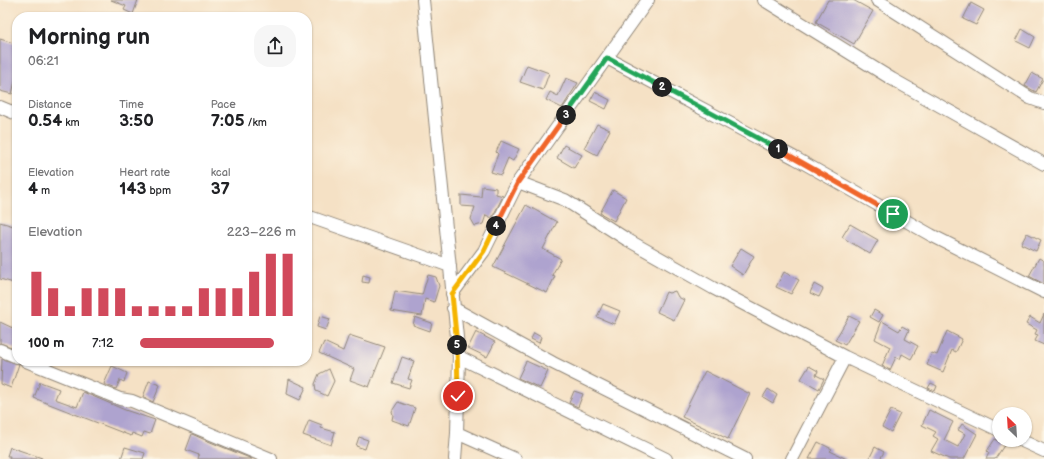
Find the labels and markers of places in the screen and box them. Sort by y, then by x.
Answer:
pin: 2 [652,77,672,97]
pin: 3 [556,105,576,125]
pin: 1 [768,139,788,159]
pin [876,197,910,231]
pin: 4 [486,216,506,236]
pin: 5 [447,335,467,355]
pin [441,379,475,413]

